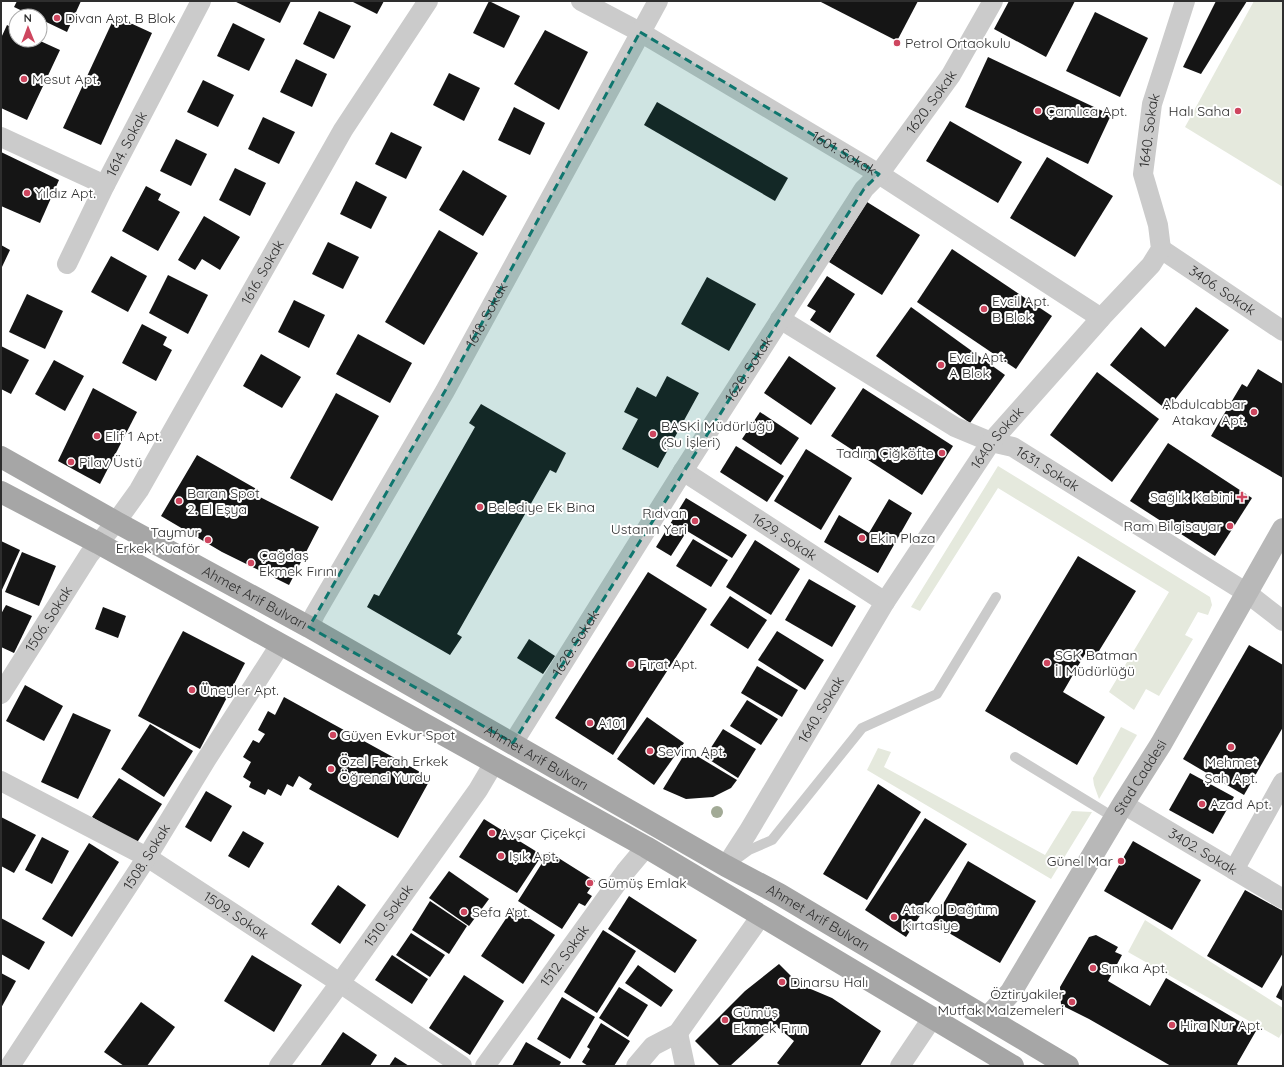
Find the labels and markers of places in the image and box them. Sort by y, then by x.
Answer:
place label: Divan Apt. B Blok [65,9,176,27]
marker: Divan Apt. B Blok [52,13,62,23]
place label: Petrol Ortaokulu [905,34,1011,52]
marker: Petrol Ortaokulu [892,38,902,48]
place label: Mesut Apt. [32,70,99,88]
marker: Mesut Apt. [19,74,29,84]
place label: Çamlıca Apt. [1046,102,1127,120]
place label: Halı Saha [1169,102,1230,120]
marker: Çamlıca Apt. [1033,106,1043,116]
marker: Halı Saha [1233,106,1243,116]
place label: Yıldız Apt. [35,184,96,202]
marker: Yıldız Apt. [22,188,32,198]
place label: Evcil Apt. B Blok [992,292,1049,326]
marker: Evcil Apt. B Blok [979,304,989,314]
place label: Evcil Apt. A Blok [949,348,1006,382]
marker: Evcil Apt. A Blok [936,360,946,370]
place label: Abdulcabbar Atakav Apt. [1162,395,1247,429]
marker: Abdulcabbar Atakav Apt. [1249,407,1259,417]
place label: BASKİ Müdürlüğü (Su İşleri) [661,417,773,451]
place label: Elif 1 Apt. [105,427,162,445]
marker: BASKİ Müdürlüğü (Su İşleri) [648,429,658,439]
marker: Elif 1 Apt. [92,431,102,441]
place label: Tadım Çiğköfte [836,444,934,462]
marker: Tadım Çiğköfte [937,448,947,458]
place label: Pilav Üstü [79,453,142,471]
marker: Pilav Üstü [66,457,76,467]
place label: Baran Spot 2. El Eşya [187,484,260,518]
place label: Sağlık Kabini [1150,488,1233,506]
marker: Sağlık Kabini [1236,491,1248,503]
marker: Baran Spot 2. El Eşya [174,496,184,506]
place label: Belediye Ek Bina [488,498,595,516]
marker: Belediye Ek Bina [475,502,485,512]
place label: Rıdvan Ustanın Yeri [611,504,687,538]
marker: Rıdvan Ustanın Yeri [690,516,700,526]
place label: Ram Bilgisayar [1124,517,1223,535]
marker: Ram Bilgisayar [1225,521,1235,531]
place label: Taymur Erkek Kuaför [116,523,201,557]
place label: Ekin Plaza [870,529,936,547]
marker: Ekin Plaza [857,533,867,543]
marker: Taymur Erkek Kuaför [203,535,213,545]
place label: Çağdaş Ekmek Fırını [259,546,337,580]
marker: Çağdaş Ekmek Fırını [246,558,256,568]
place label: SGK Batman İl Müdürlüğü [1055,646,1138,680]
place label: Fırat Apt. [639,655,697,673]
marker: SGK Batman İl Müdürlüğü [1042,658,1052,668]
marker: Fırat Apt. [626,659,636,669]
place label: Üneyler Apt. [200,681,279,699]
marker: Üneyler Apt. [187,685,197,695]
place label: A101 [598,714,626,732]
marker: A101 [585,718,595,728]
place label: Güven Evkur Spot [341,726,455,744]
marker: Güven Evkur Spot [328,730,338,740]
place label: Sevim Apt. [658,742,726,760]
marker: Mehmet Şah Apt. [1226,742,1236,752]
marker: Sevim Apt. [645,746,655,756]
place label: Özel Ferah Erkek Öğrenci Yurdu [339,752,448,786]
place label: Mehmet Şah Apt. [1205,753,1258,787]
marker: Özel Ferah Erkek Öğrenci Yurdu [326,764,336,774]
place label: Azad Apt. [1210,795,1271,813]
marker: Azad Apt. [1197,799,1207,809]
place label: Avşar Çiçekçi [500,824,585,842]
marker: Avşar Çiçekçi [487,828,497,838]
place label: Işık Apt. [509,847,558,865]
marker: Işık Apt. [496,851,506,861]
place label: Günel Mar [1047,852,1114,870]
marker: Günel Mar [1116,856,1126,866]
place label: Gümüş Emlak [598,874,687,892]
marker: Gümüş Emlak [585,878,595,888]
place label: Atakol Dağıtım Kırtasiye [902,900,998,934]
place label: Sefa Apt. [472,903,530,921]
marker: Sefa Apt. [459,907,469,917]
marker: Atakol Dağıtım Kırtasiye [889,912,899,922]
place label: Sınıka Apt. [1101,959,1168,977]
marker: Sınıka Apt. [1088,963,1098,973]
place label: Dinarsu Halı [790,973,868,991]
marker: Dinarsu Halı [777,977,787,987]
place label: Öztiryakiler Mutfak Malzemeleri [937,985,1065,1019]
marker: Öztiryakiler Mutfak Malzemeleri [1067,997,1077,1007]
place label: Gümüş Ekmek Fırın [733,1003,808,1037]
marker: Gümüş Ekmek Fırın [720,1015,730,1025]
place label: Hira Nur Apt. [1180,1016,1263,1034]
marker: Hira Nur Apt. [1167,1020,1177,1030]

